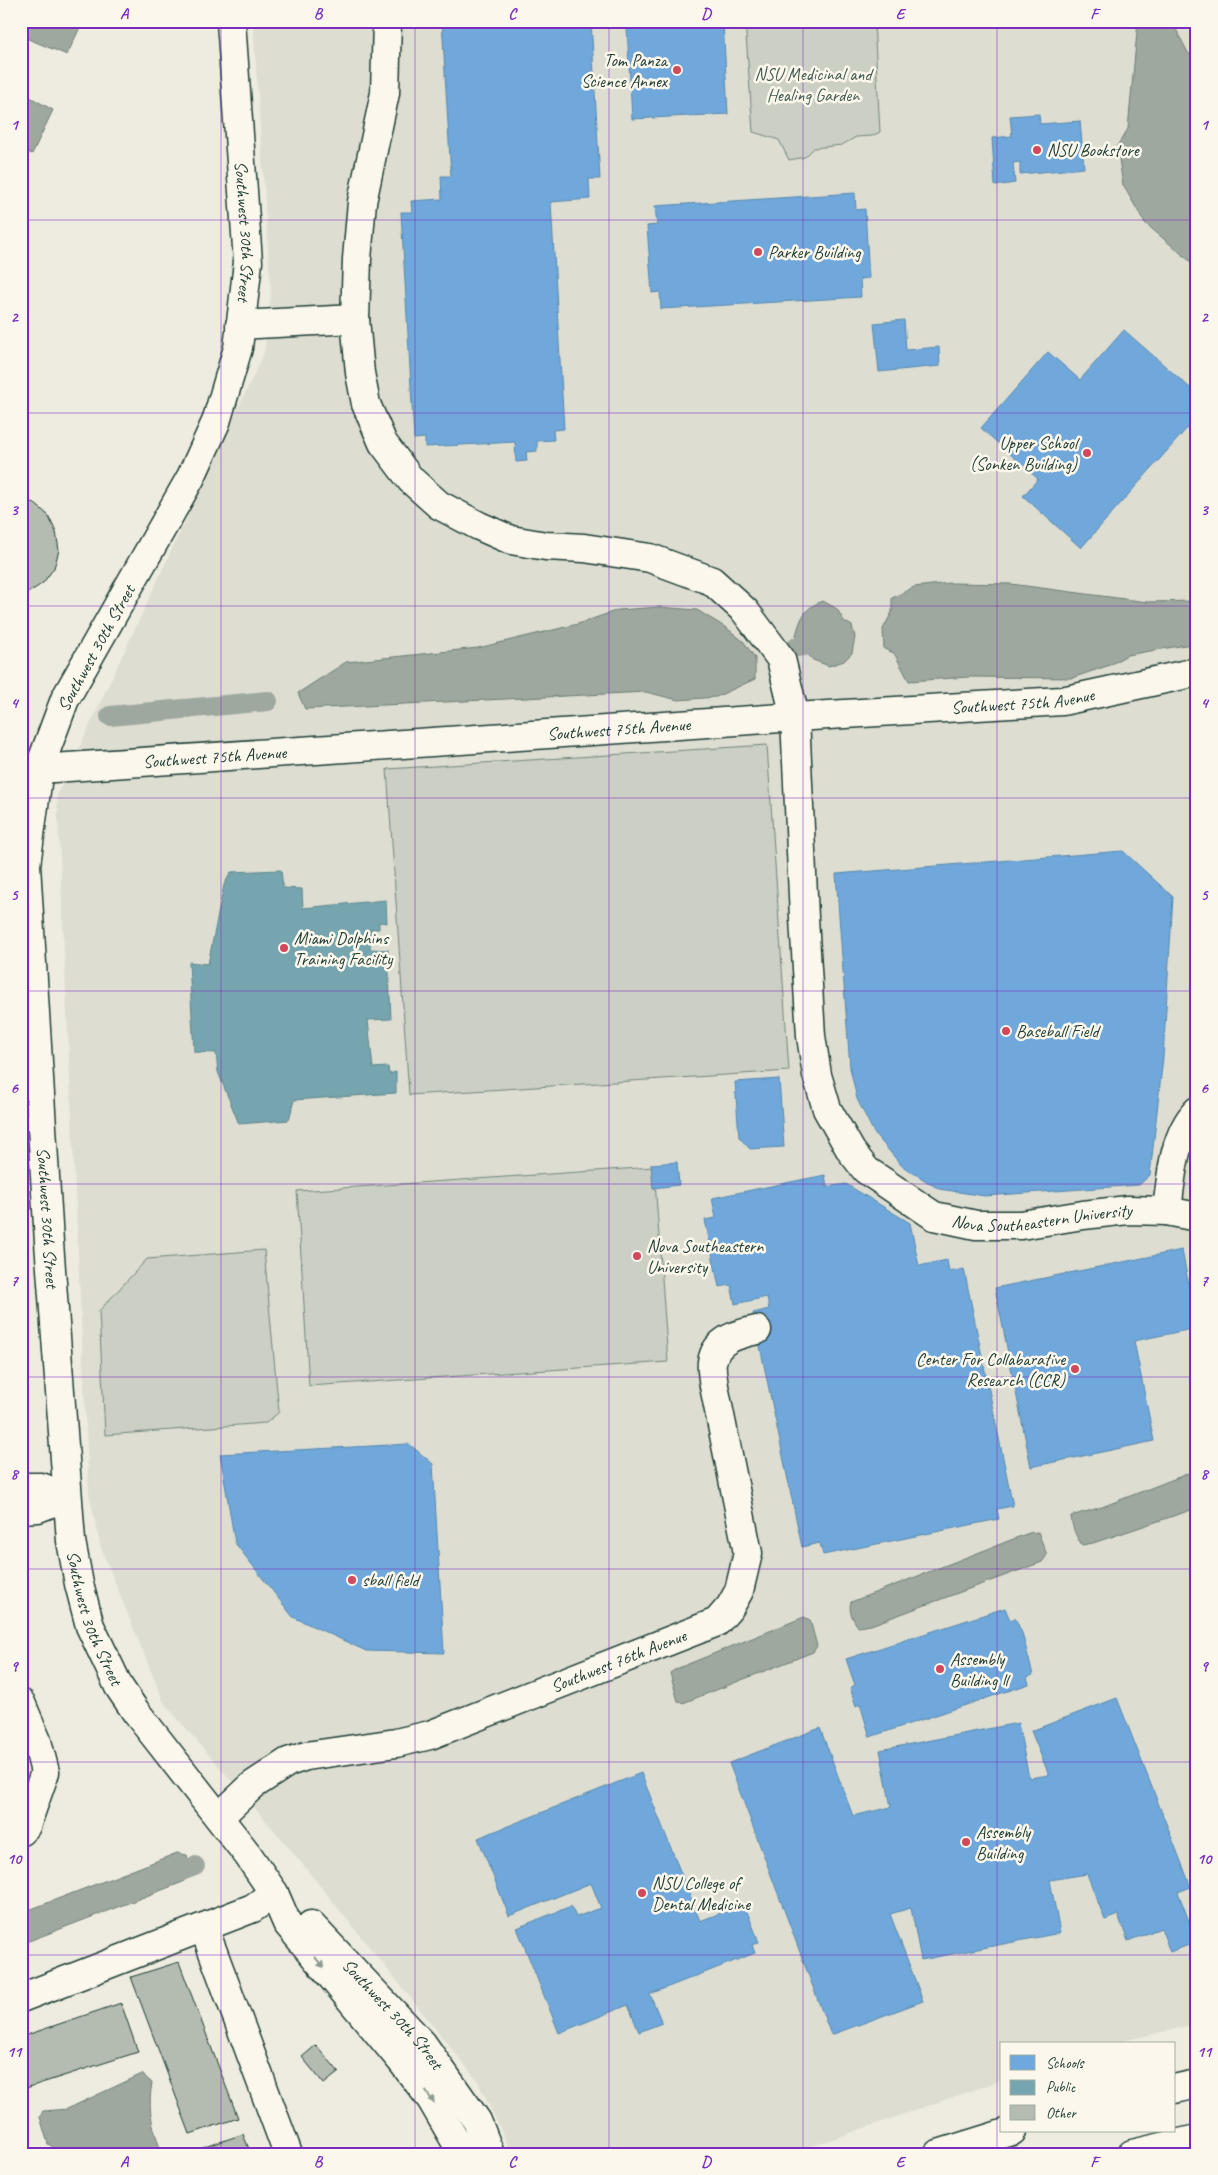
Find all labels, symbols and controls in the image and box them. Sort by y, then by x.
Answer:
text: A [120,4,130,24]
text: B [314,4,324,24]
text: C [508,4,518,24]
text: D [701,4,712,24]
text: E [896,4,907,24]
text: F [1090,4,1101,24]
place label: Tom Panza Science Annex [581,49,669,92]
park label: NSU Medicinal and Healing Garden [754,63,874,106]
marker: Tom Panza Science Annex [671,64,683,76]
text: 1 [10,115,19,135]
text: 1 [1200,115,1209,135]
place label: NSU Bookstore [1047,139,1140,161]
marker: NSU Bookstore [1031,144,1043,156]
street label: Southwest 30th Street [230,160,259,305]
place label: Parker Building [768,241,862,263]
marker: Parker Building [752,246,764,258]
text: 2 [10,307,19,327]
text: 2 [1200,307,1209,327]
place label: Upper School (Sonken Building) [970,432,1080,475]
marker: Upper School (Sonken Building) [1081,447,1093,459]
text: 3 [10,500,19,520]
text: 3 [1200,500,1209,520]
street label: Southwest 30th Street [52,579,141,715]
street label: Southwest 75th Avenue [950,683,1097,719]
text: 4 [10,693,19,713]
text: 4 [1200,693,1209,713]
street label: Southwest 75th Avenue [546,713,692,745]
street label: Southwest 75th Avenue [142,741,288,773]
text: 5 [11,885,20,905]
text: 5 [1201,885,1210,905]
place label: Miami Dolphins Training Facility [294,927,394,970]
marker: Miami Dolphins Training Facility [278,942,290,954]
place label: Baseball Field [1016,1020,1101,1042]
marker: Baseball Field [1000,1025,1012,1037]
text: 6 [10,1078,19,1098]
text: 6 [1200,1078,1209,1098]
street label: Southwest 30th Street [32,1147,64,1291]
street label: Nova Southeastern University [950,1199,1134,1236]
place label: Nova Southeastern University [647,1235,764,1278]
marker: Nova Southeastern University [631,1250,643,1262]
text: 7 [10,1271,19,1291]
text: 7 [1200,1271,1209,1291]
place label: Center For Collabarative Research (CCR) [916,1348,1066,1391]
marker: Center For Collabarative Research (CCR) [1069,1363,1081,1375]
text: 8 [10,1464,19,1484]
text: 8 [1200,1464,1209,1484]
street label: Southwest 30th Street [62,1549,128,1691]
place label: sball field [362,1569,421,1591]
marker: sball field [346,1574,358,1586]
street label: Southwest 76th Avenue [548,1624,690,1697]
place label: Assembly Building ll [950,1648,1011,1691]
text: 9 [10,1656,19,1676]
text: 9 [1200,1656,1209,1676]
marker: Assembly Building ll [934,1663,946,1675]
place label: Assembly Building [976,1821,1032,1864]
marker: Assembly Building [960,1836,972,1848]
text: 10 [7,1849,23,1869]
text: 10 [1197,1849,1213,1869]
place label: NSU College of Dental Medicine [652,1872,751,1915]
marker: NSU College of Dental Medicine [636,1887,648,1899]
street label: Southwest 30th Street [338,1954,449,2075]
one-way arrow [314,1956,325,1969]
text: 11 [7,2042,23,2062]
legend [1000,2042,1176,2132]
text: 11 [1197,2042,1213,2062]
text: Schools [1046,2054,1085,2073]
text: Public [1046,2078,1076,2097]
one-way arrow [424,2090,435,2103]
text: Other [1046,2104,1077,2123]
text: A [120,2152,130,2172]
text: B [314,2152,324,2172]
text: C [508,2152,518,2172]
text: D [701,2152,712,2172]
text: E [896,2152,907,2172]
text: F [1090,2152,1101,2172]

